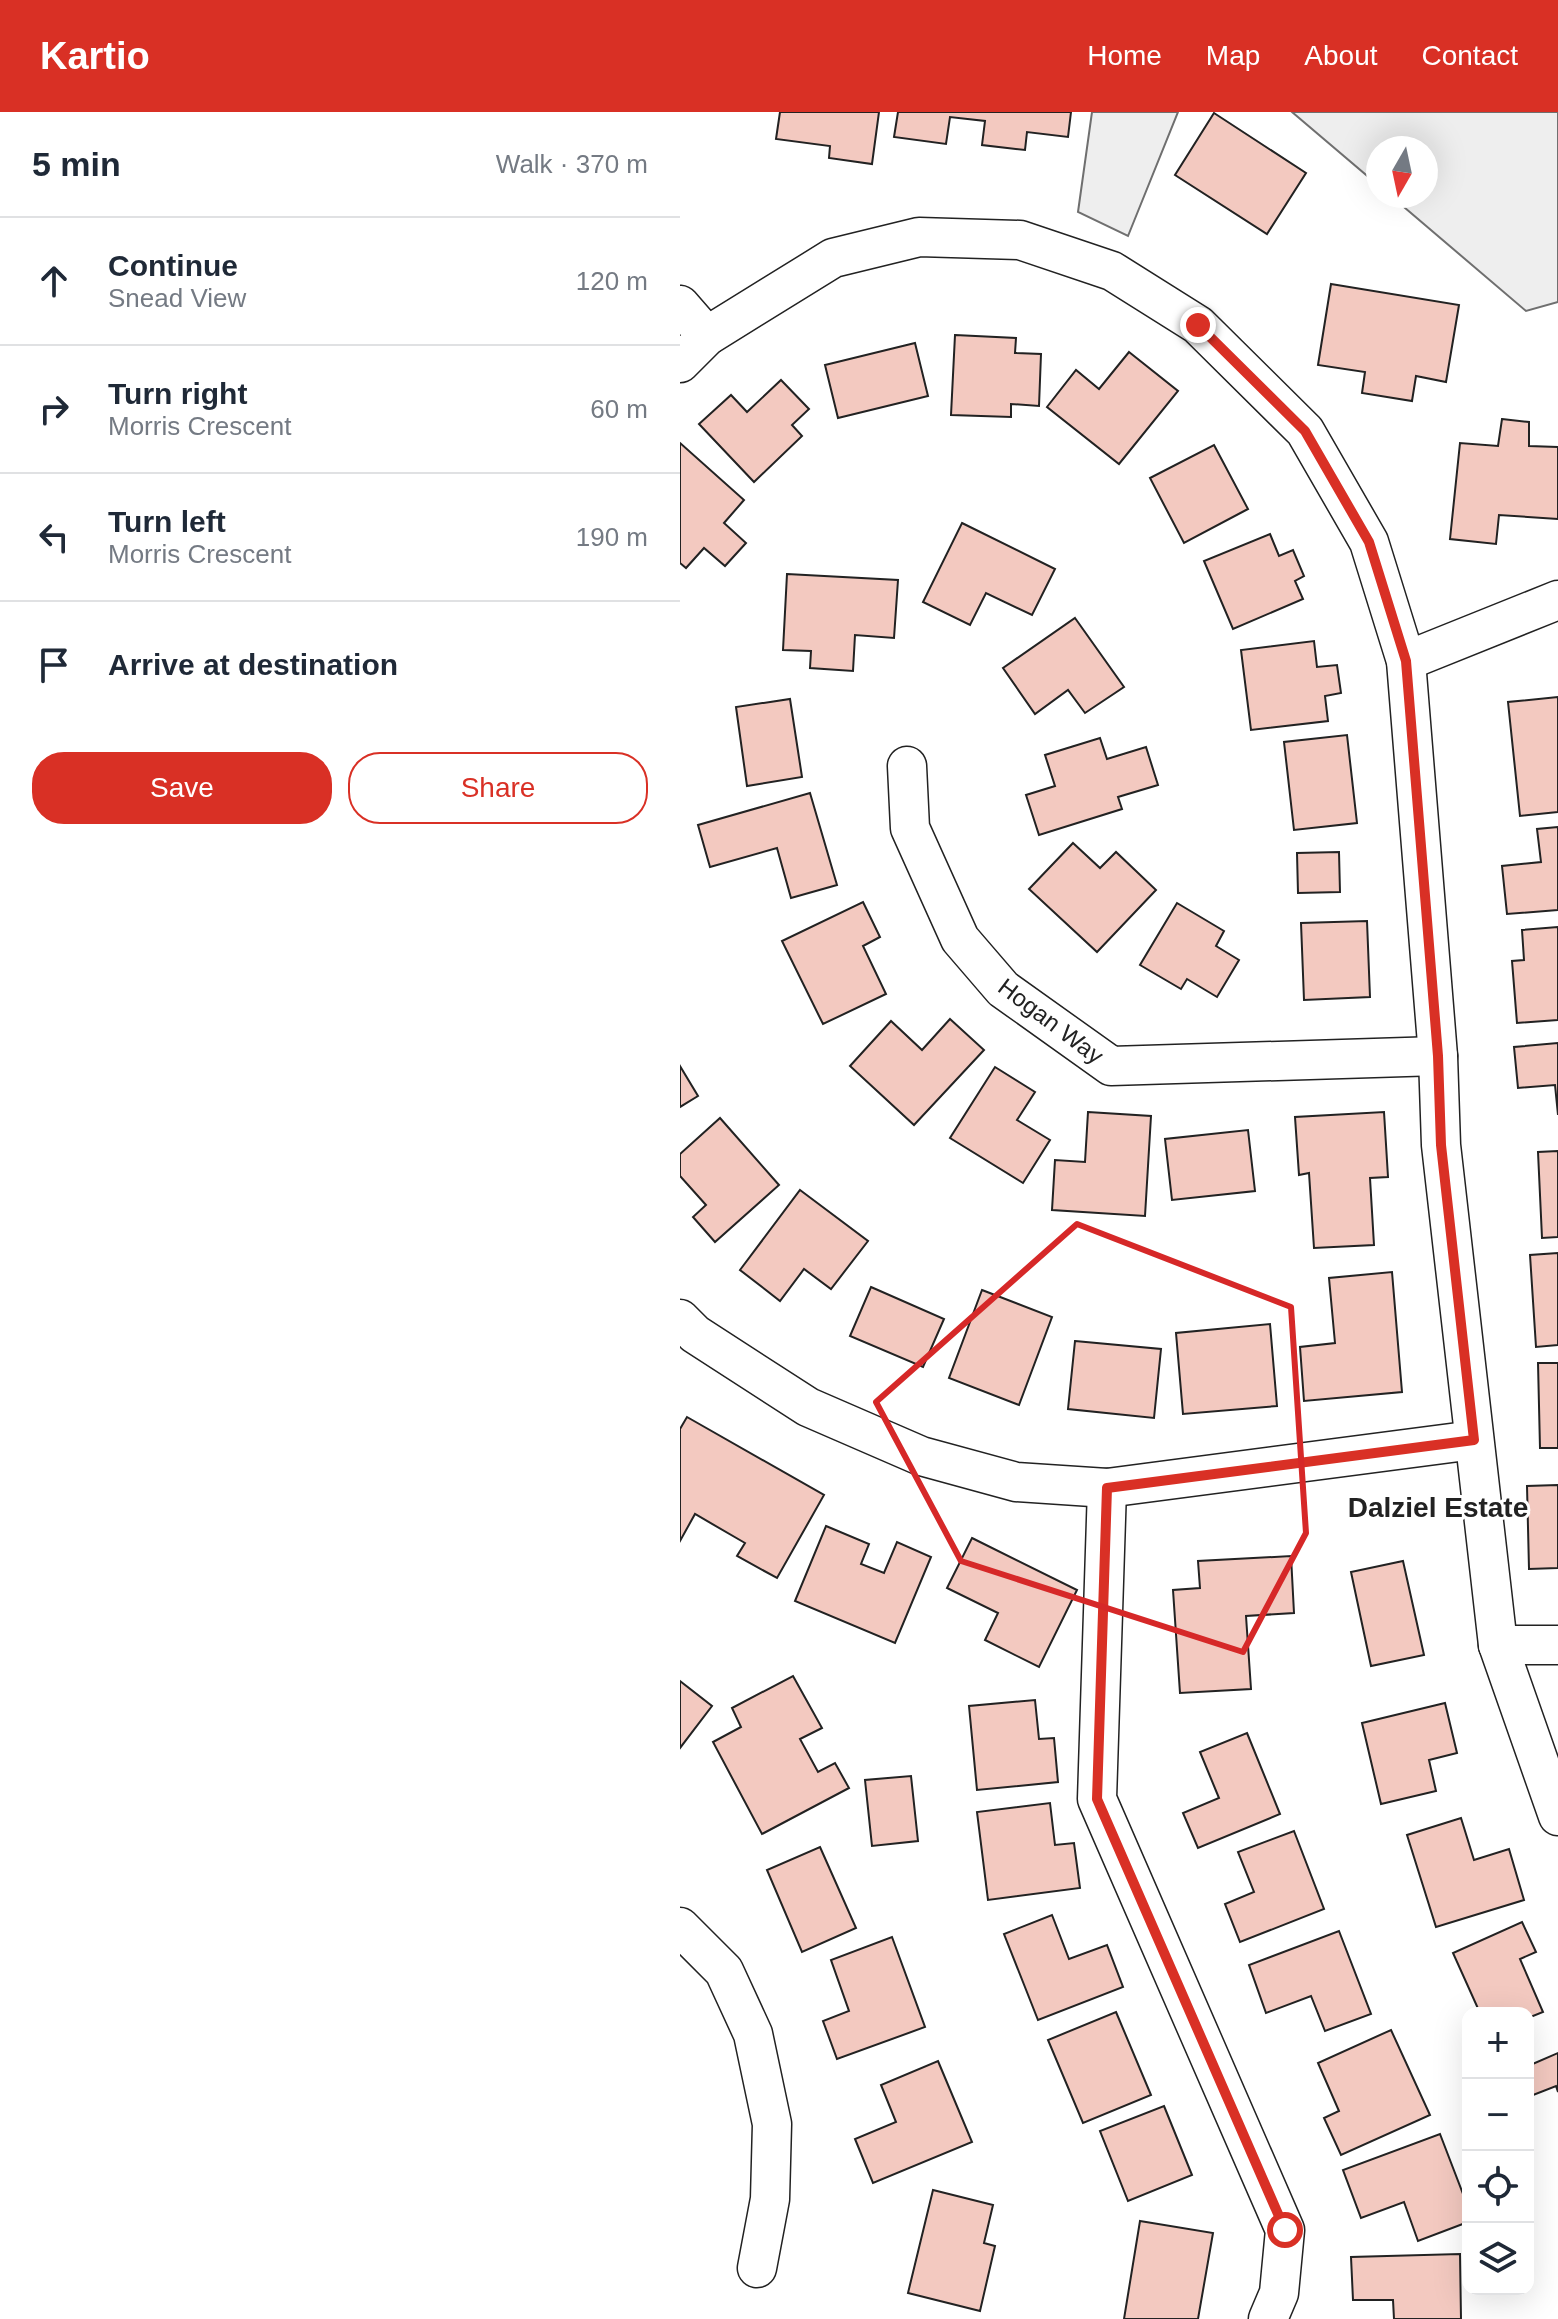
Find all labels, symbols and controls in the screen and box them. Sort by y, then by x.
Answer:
text: Kartio [40,35,150,77]
text: Home [1087,40,1162,71]
text: Map [1206,40,1260,71]
text: About [1304,40,1378,71]
text: Contact [1422,40,1518,71]
north arrow [1366,136,1438,208]
text: 5 min [32,145,121,183]
text: Walk · 370 m [496,149,648,179]
text: Continue [108,249,238,282]
icon: ahead [32,259,76,303]
text: 120 m [576,266,648,296]
text: Snead View [108,283,246,313]
route end [1180,307,1216,343]
text: Turn right [108,377,247,410]
icon: right [32,387,76,431]
text: 60 m [590,394,648,424]
text: Morris Crescent [108,411,291,441]
text: Turn left [108,505,226,538]
icon: left [32,515,76,559]
text: 190 m [576,522,648,552]
text: Morris Crescent [108,539,291,569]
icon: arrive [32,643,76,687]
text: Arrive at destination [108,648,398,681]
button: Save [32,752,332,824]
button: Share [348,752,648,824]
street label: Hogan Way [993,973,1109,1069]
district label: Dalziel Estate [1348,1492,1528,1523]
map controls [1462,2007,1534,2295]
button: + [1462,2007,1534,2079]
button: − [1462,2079,1534,2151]
button: locate [1462,2151,1534,2223]
route start [1267,2212,1303,2248]
button: layers [1462,2223,1534,2295]

